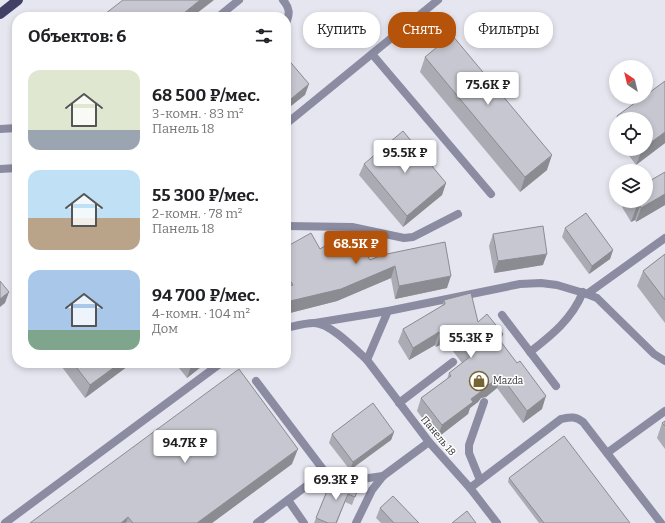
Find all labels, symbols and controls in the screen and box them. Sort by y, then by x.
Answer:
chip: Купить [303,12,380,48]
chip: Снять [388,12,456,48]
chip: Фильтры [464,12,553,48]
icon: filters [253,25,275,47]
text: Объектов: 6 [28,26,126,47]
north arrow [609,60,653,104]
map controls [609,60,653,208]
pin: 75.6K ₽ [451,72,525,106]
text: 75.6K ₽ [466,77,510,92]
text: 68 500 ₽/мес. [152,85,260,106]
icon: home [60,86,108,134]
text: 3-комн. · 83 m² [152,106,244,121]
button: locate [609,112,653,156]
text: Панель 18 [152,121,215,136]
pin: 95.5K ₽ [368,140,442,174]
text: 95.5K ₽ [383,145,427,160]
button: layers [609,164,653,208]
text: 55 300 ₽/мес. [152,185,259,206]
icon: home [60,186,108,234]
text: 2-комн. · 78 m² [152,206,243,221]
text: Панель 18 [152,221,215,236]
pin: 68.5K ₽ [319,231,393,265]
text: 68.5K ₽ [333,236,379,251]
text: 94 700 ₽/мес. [152,285,260,306]
icon: home [60,286,108,334]
text: 4-комн. · 104 m² [152,306,250,321]
text: Дом [152,321,178,336]
pin: 55.3K ₽ [434,325,508,359]
text: 55.3K ₽ [449,330,493,345]
shop icon: Mazda [468,370,490,392]
place label: Mazda [493,375,524,387]
street label: Панель 18 [418,414,458,458]
pin: 94.7K ₽ [148,430,222,464]
text: 94.7K ₽ [162,435,208,450]
pin: 69.3K ₽ [299,467,373,501]
text: 69.3K ₽ [313,472,359,487]

